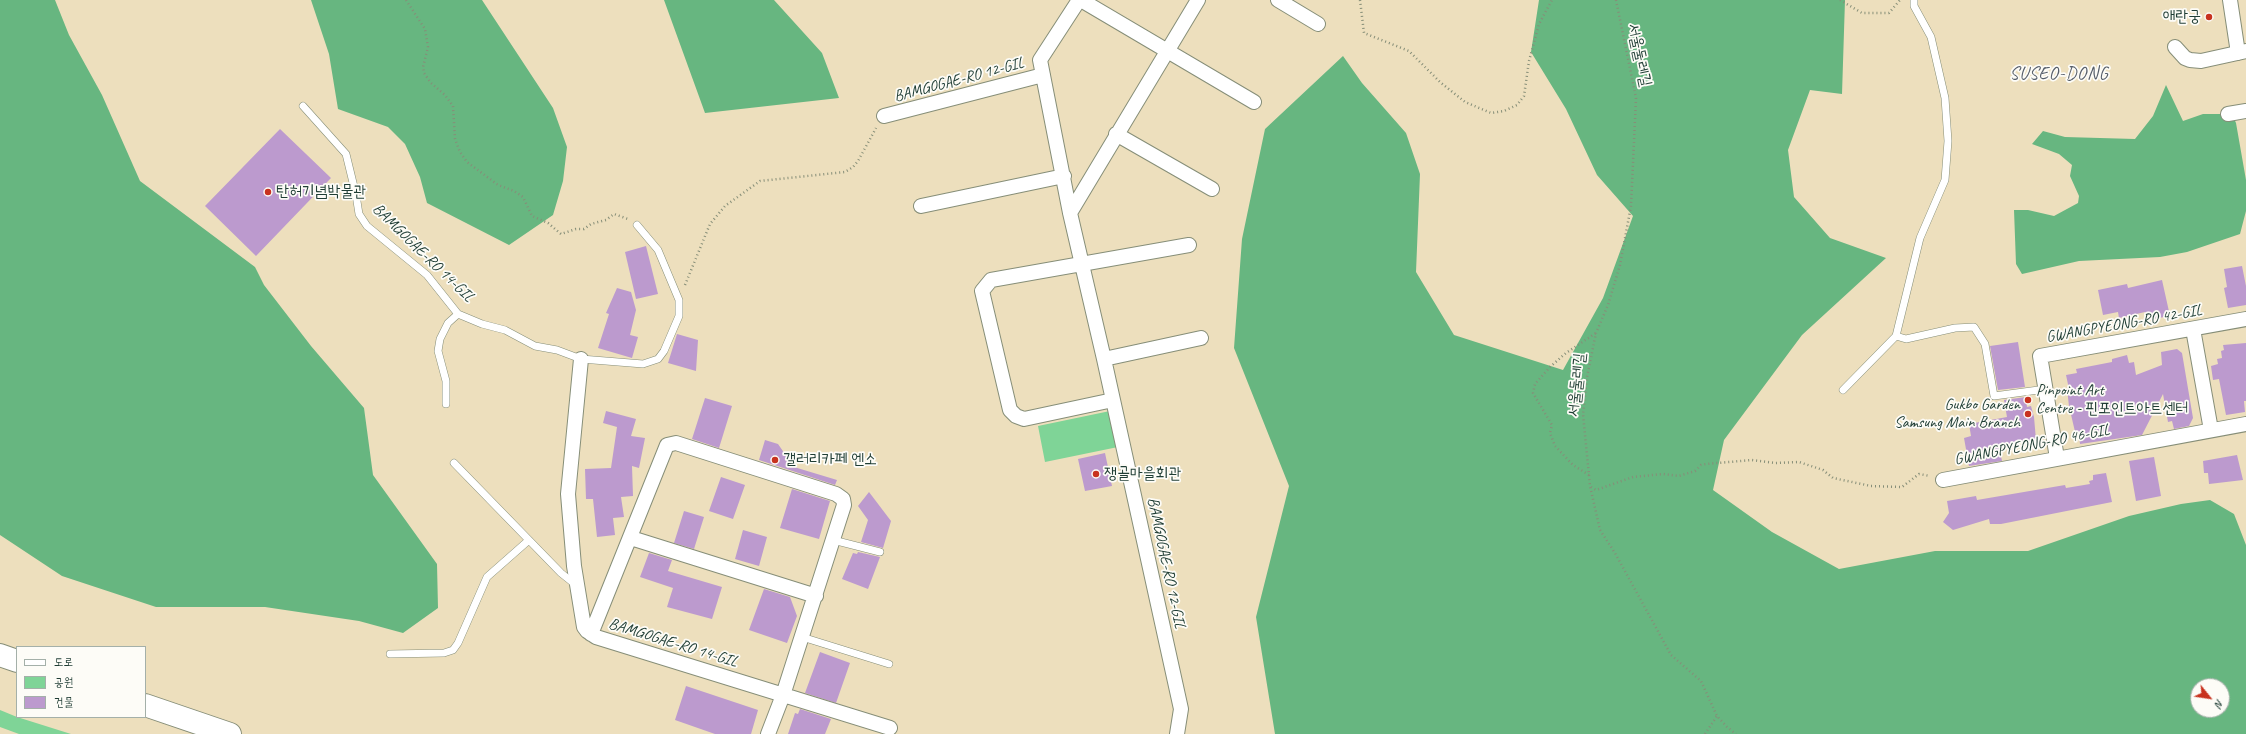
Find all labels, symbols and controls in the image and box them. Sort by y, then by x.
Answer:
place label: 애란궁 [2162,7,2201,27]
marker: 애란궁 [2204,12,2214,22]
street label: 서울둘레길 [1623,22,1655,88]
street label: BAMGOGAE-RO 12-GIL [892,53,1026,107]
district label: SUSEO-DONG [2010,63,2108,85]
place label: 탄허기념박물관 [276,182,366,202]
marker: 탄허기념박물관 [263,187,273,197]
street label: BAMGOGAE-RO 14-GIL [368,200,478,306]
street label: GWANGPYEONG-RO 42-GIL [2045,301,2203,347]
street label: 서울둘레길 [1564,352,1590,418]
place label: Pinpoint Art Centre - 핀포인트아트센터 [2036,381,2188,419]
place label: Gukbo Garden Samsung Main Branch [1894,395,2020,433]
marker: Pinpoint Art Centre - 핀포인트아트센터 [2023,395,2033,405]
marker: Gukbo Garden Samsung Main Branch [2023,409,2033,419]
street label: GWANGPYEONG-RO 46-GIL [1953,421,2111,469]
place label: 갤러리카페 엔소 [783,450,877,470]
marker: 갤러리카페 엔소 [770,455,780,465]
place label: 쟁골마을회관 [1104,464,1181,484]
marker: 쟁골마을회관 [1091,469,1101,479]
street label: BAMGOGAE-RO 12-GIL [1143,496,1189,630]
street label: BAMGOGAE-RO 14-GIL [606,614,740,672]
legend [16,646,146,718]
text: 도로 [54,654,73,670]
text: 공원 [54,674,73,690]
north arrow [2190,678,2230,718]
text: 건물 [54,694,73,710]
text: N [2212,697,2227,710]

